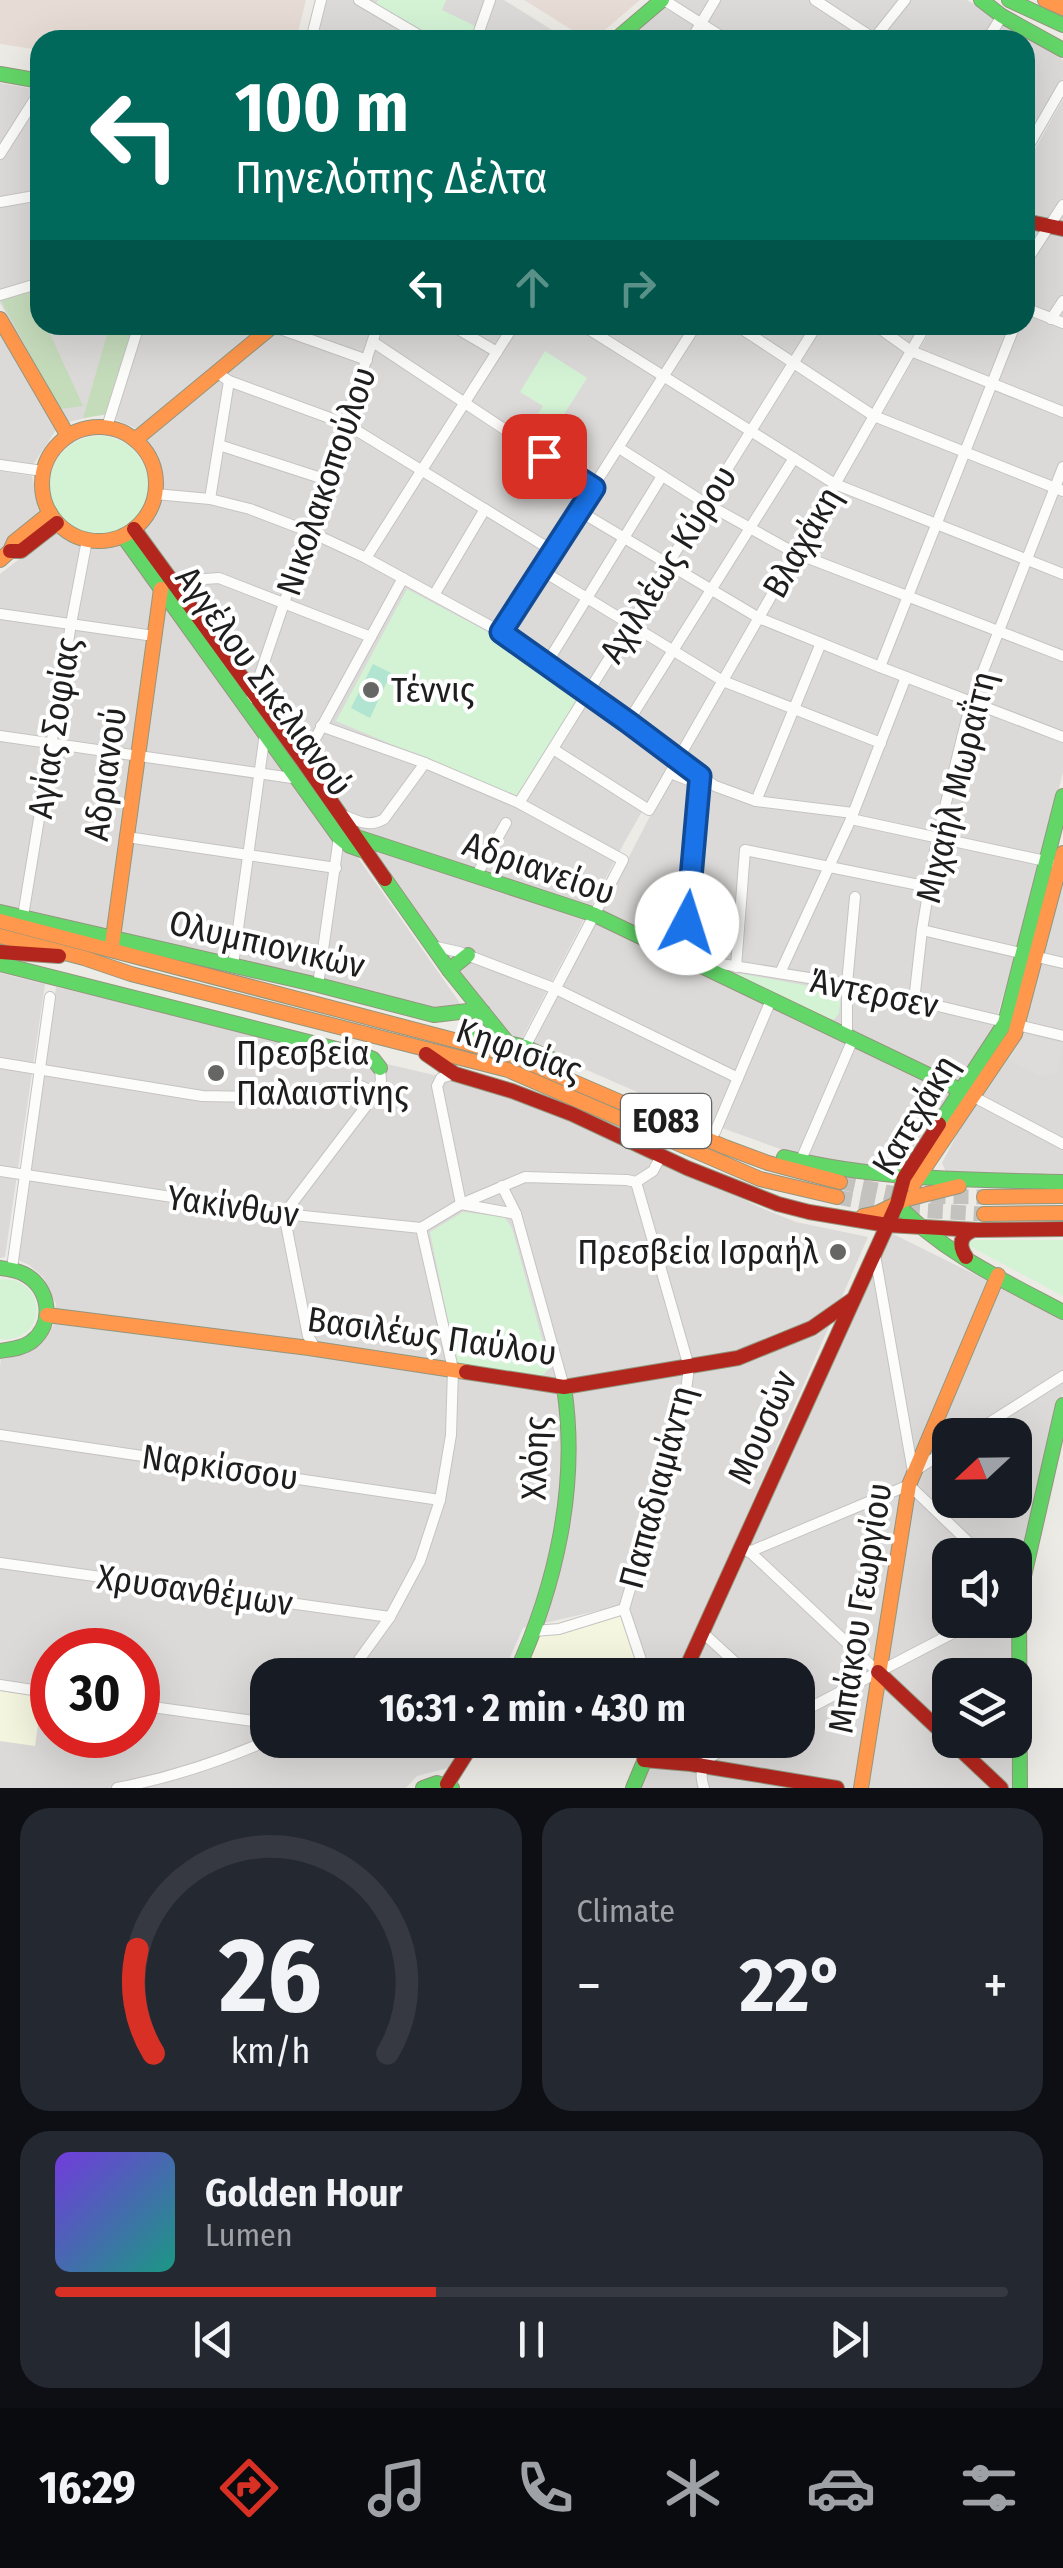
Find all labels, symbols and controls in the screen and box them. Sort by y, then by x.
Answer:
text: 100 m [235,66,409,150]
icon: left [70,70,200,200]
text: Πηνελόπης Δέλτα [235,151,548,205]
icon: left [400,260,455,315]
icon: ahead [505,260,560,315]
icon: right [610,260,665,315]
street label: Νικολακοπούλου [267,361,385,601]
pin [502,414,587,499]
icon: arrive [517,429,572,484]
street label: Αχιλλέως Κύρου [591,457,745,671]
street label: Βλαχάκη [754,479,850,605]
street label: Αγγέλου Σικελιανού [167,558,361,804]
street label: Αγίας Σοφίας [19,634,89,821]
street label: Μιχαήλ Μωραΐτη [907,667,1005,907]
place label: Τέννις [391,669,475,711]
marker: Τέννις [360,679,382,701]
street label: Αδριανού [75,705,135,843]
street label: Αδριανείου [458,822,620,914]
position arrow [635,871,739,975]
street label: Ολυμπιονικών [165,901,369,987]
street label: Άντερσεν [806,959,942,1027]
street label: Κηφισίας [451,1009,587,1091]
place label: Πρεσβεία Παλαιστίνης [236,1032,409,1114]
street label: Κατεχάκη [863,1047,967,1183]
marker: Πρεσβεία Παλαιστίνης [205,1062,227,1084]
road number: ΕΟ83 [621,1094,711,1148]
street label: Υακίνθων [165,1176,301,1236]
place label: Πρεσβεία Ισραήλ [577,1231,819,1273]
marker: Πρεσβεία Ισραήλ [827,1241,849,1263]
street label: Βασιλέως Παύλου [305,1298,559,1374]
street label: Μουσών [719,1364,805,1490]
street label: Παπαδιαμάντη [610,1381,704,1593]
street label: Χλόης [513,1415,557,1501]
north arrow [932,1418,1032,1518]
map controls [932,1418,1032,1758]
street label: Ναρκίσσου [139,1435,301,1499]
street label: Μπάκου Γεωργίου [819,1480,901,1736]
button: sound [932,1538,1032,1638]
street label: Χρυσανθέμων [94,1555,296,1625]
speed limit sign: 30 [30,1628,160,1758]
button: layers [932,1658,1032,1758]
text: 16:31 · 2 min · 430 m [379,1685,686,1731]
text: Climate [577,1892,675,1930]
text: 26 [218,1914,322,2039]
text: 22° [740,1941,844,2031]
text: − [577,1953,601,2019]
text: + [983,1953,1008,2019]
text: km/h [231,2030,311,2072]
text: Golden Hour [205,2170,403,2216]
text: Lumen [205,2216,293,2254]
icon: previous [186,2312,241,2367]
icon: pause [504,2312,559,2367]
icon: next [822,2312,877,2367]
icon: directions [214,2453,284,2523]
icon: music [362,2453,432,2523]
icon: phone [510,2453,580,2523]
icon: climate [658,2453,728,2523]
icon: car [806,2453,876,2523]
icon: filters [954,2453,1024,2523]
text: 16:29 [39,2461,136,2515]

